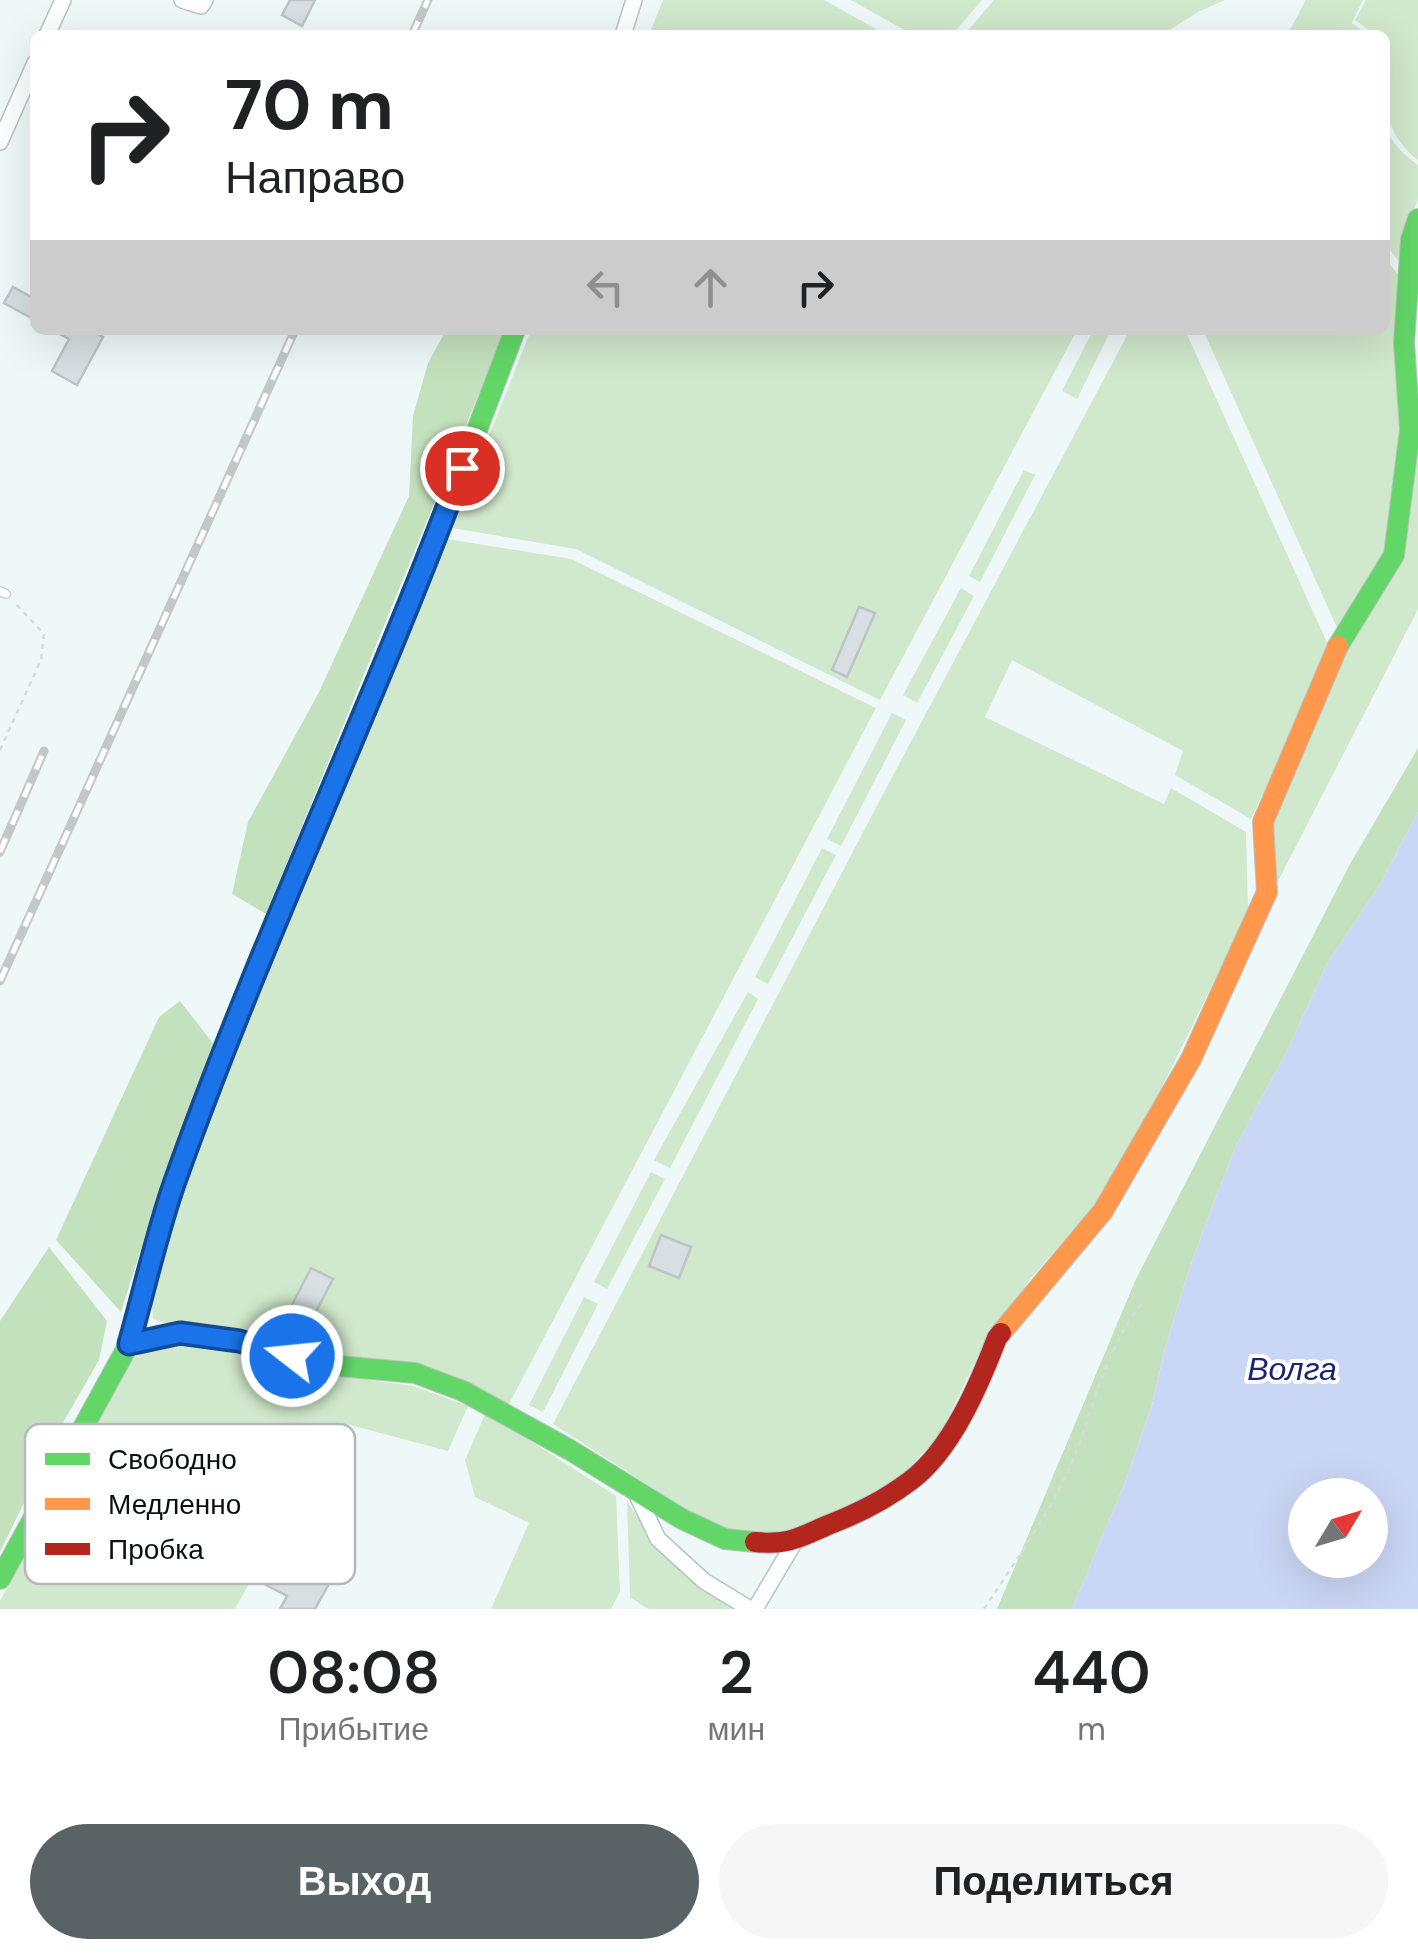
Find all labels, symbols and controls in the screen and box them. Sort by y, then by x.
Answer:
text: 70 m [225,60,394,151]
icon: right [60,70,190,200]
text: Направо [225,148,405,207]
icon: left [578,260,633,315]
icon: ahead [683,260,738,315]
icon: right [788,260,843,315]
pin [420,426,505,511]
icon: arrive [435,441,490,496]
position arrow [240,1304,344,1408]
water label: Волга [1247,1348,1337,1390]
legend [25,1424,355,1584]
text: Свободно [108,1441,237,1478]
north arrow [1288,1478,1388,1578]
map controls [1288,1478,1388,1578]
text: Медленно [108,1486,241,1523]
text: Пробка [108,1531,204,1568]
text: 08:08 [267,1633,440,1712]
text: 2 [719,1633,754,1712]
text: 440 [1032,1633,1151,1712]
text: Прибытие [279,1708,429,1750]
text: мин [708,1708,765,1750]
text: m [1077,1708,1106,1750]
button: Выход [30,1824,699,1939]
button: Поделиться [719,1824,1388,1939]

